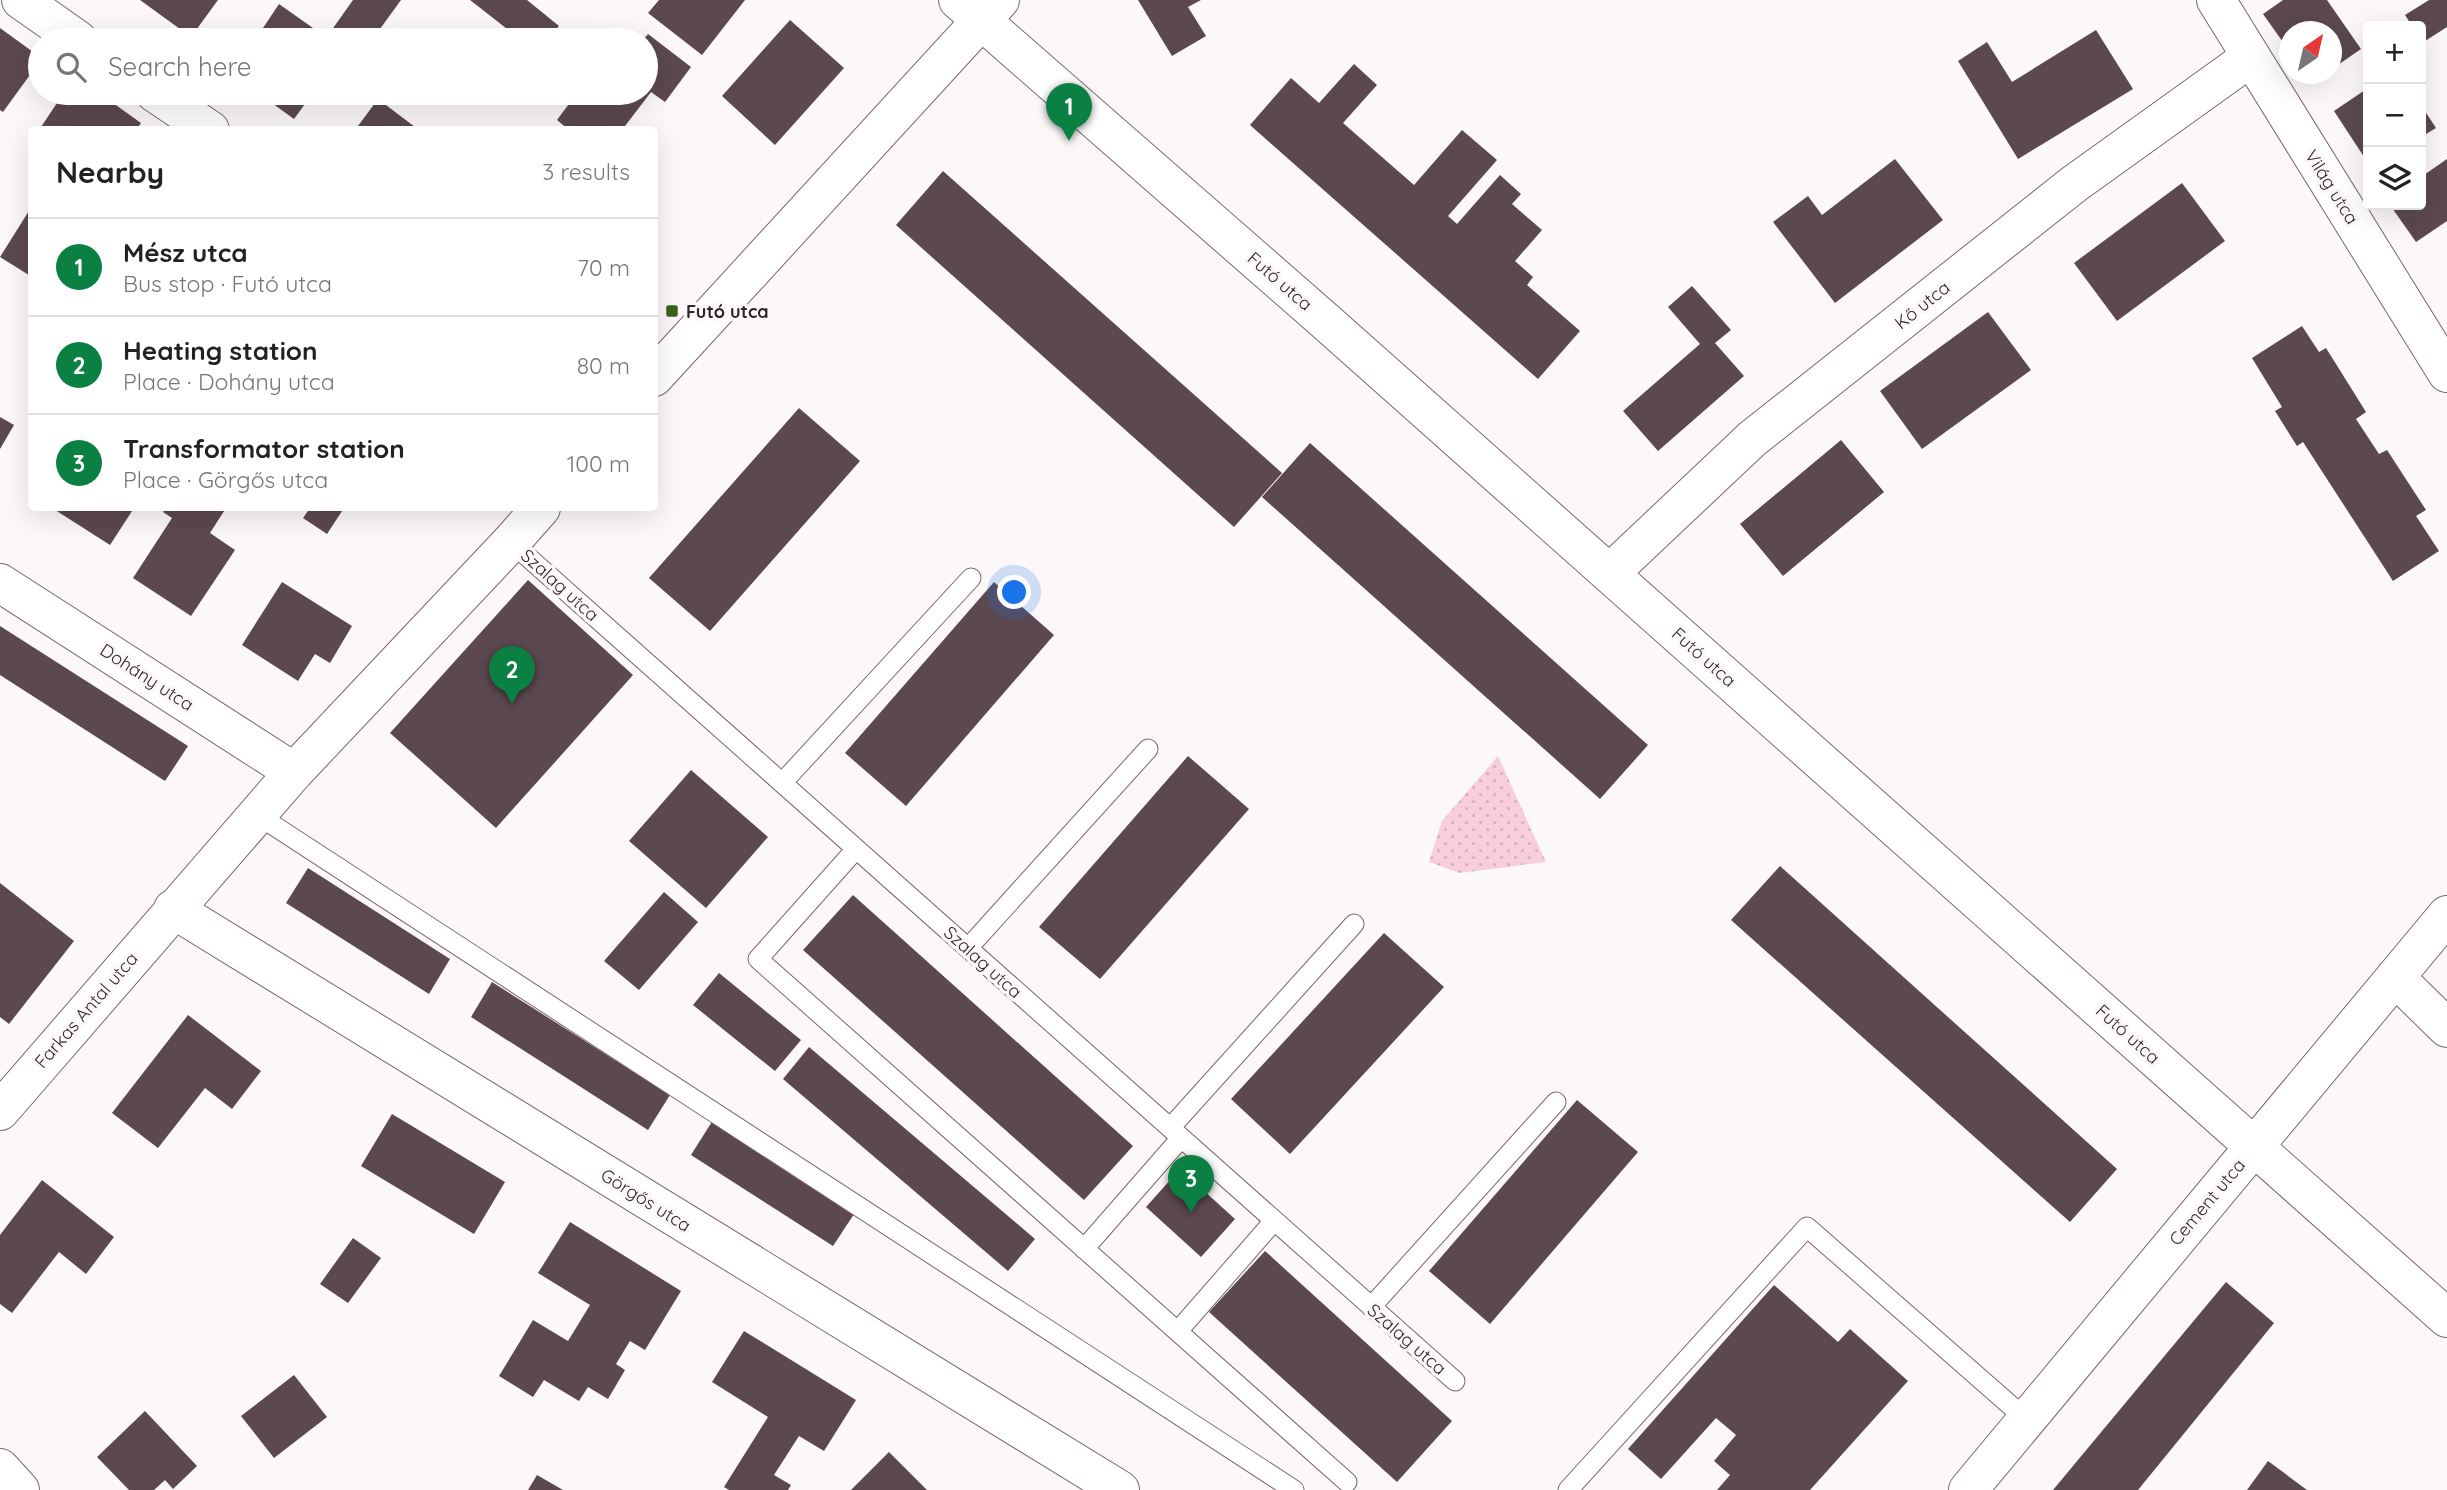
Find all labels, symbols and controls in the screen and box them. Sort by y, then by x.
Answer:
north arrow [2279,21,2342,84]
map controls [2363,21,2426,210]
button: + [2363,21,2426,84]
search box [28,28,658,105]
icon: search [52,48,90,86]
text: Search here [108,50,252,83]
pin: 1 [1046,83,1092,141]
button: − [2363,84,2426,147]
street label: Világ utca [2300,145,2364,229]
button: layers [2363,147,2426,210]
text: Nearby [56,153,164,191]
text: 3 results [542,157,630,186]
text: Mész utca [123,236,248,269]
street label: Futó utca [1243,247,1317,315]
text: 1 [75,253,83,282]
text: 70 m [577,253,630,282]
text: Bus stop · Futó utca [123,269,332,298]
street label: Kő utca [1890,276,1954,334]
place label: Futó utca [686,300,769,323]
marker: Futó utca [664,303,680,319]
text: Heating station [123,334,318,367]
text: 2 [72,351,86,380]
text: 80 m [577,351,630,380]
text: Place · Dohány utca [123,367,335,396]
text: Transformator station [123,432,405,465]
text: 3 [73,449,85,478]
text: 100 m [567,449,630,478]
text: Place · Görgős utca [123,465,328,494]
street label: Szalag utca [516,544,604,626]
your location [997,575,1031,609]
street label: Futó utca [1667,622,1741,692]
street label: Dohány utca [96,638,198,716]
pin: 2 [489,646,535,704]
street label: Szalag utca [939,921,1027,1003]
street label: Farkas Antal utca [29,947,143,1073]
street label: Futó utca [2091,999,2165,1069]
street label: Cement utca [2164,1154,2250,1250]
pin: 3 [1168,1155,1214,1213]
street label: Görgős utca [597,1163,695,1237]
street label: Szalag utca [1363,1298,1451,1380]

